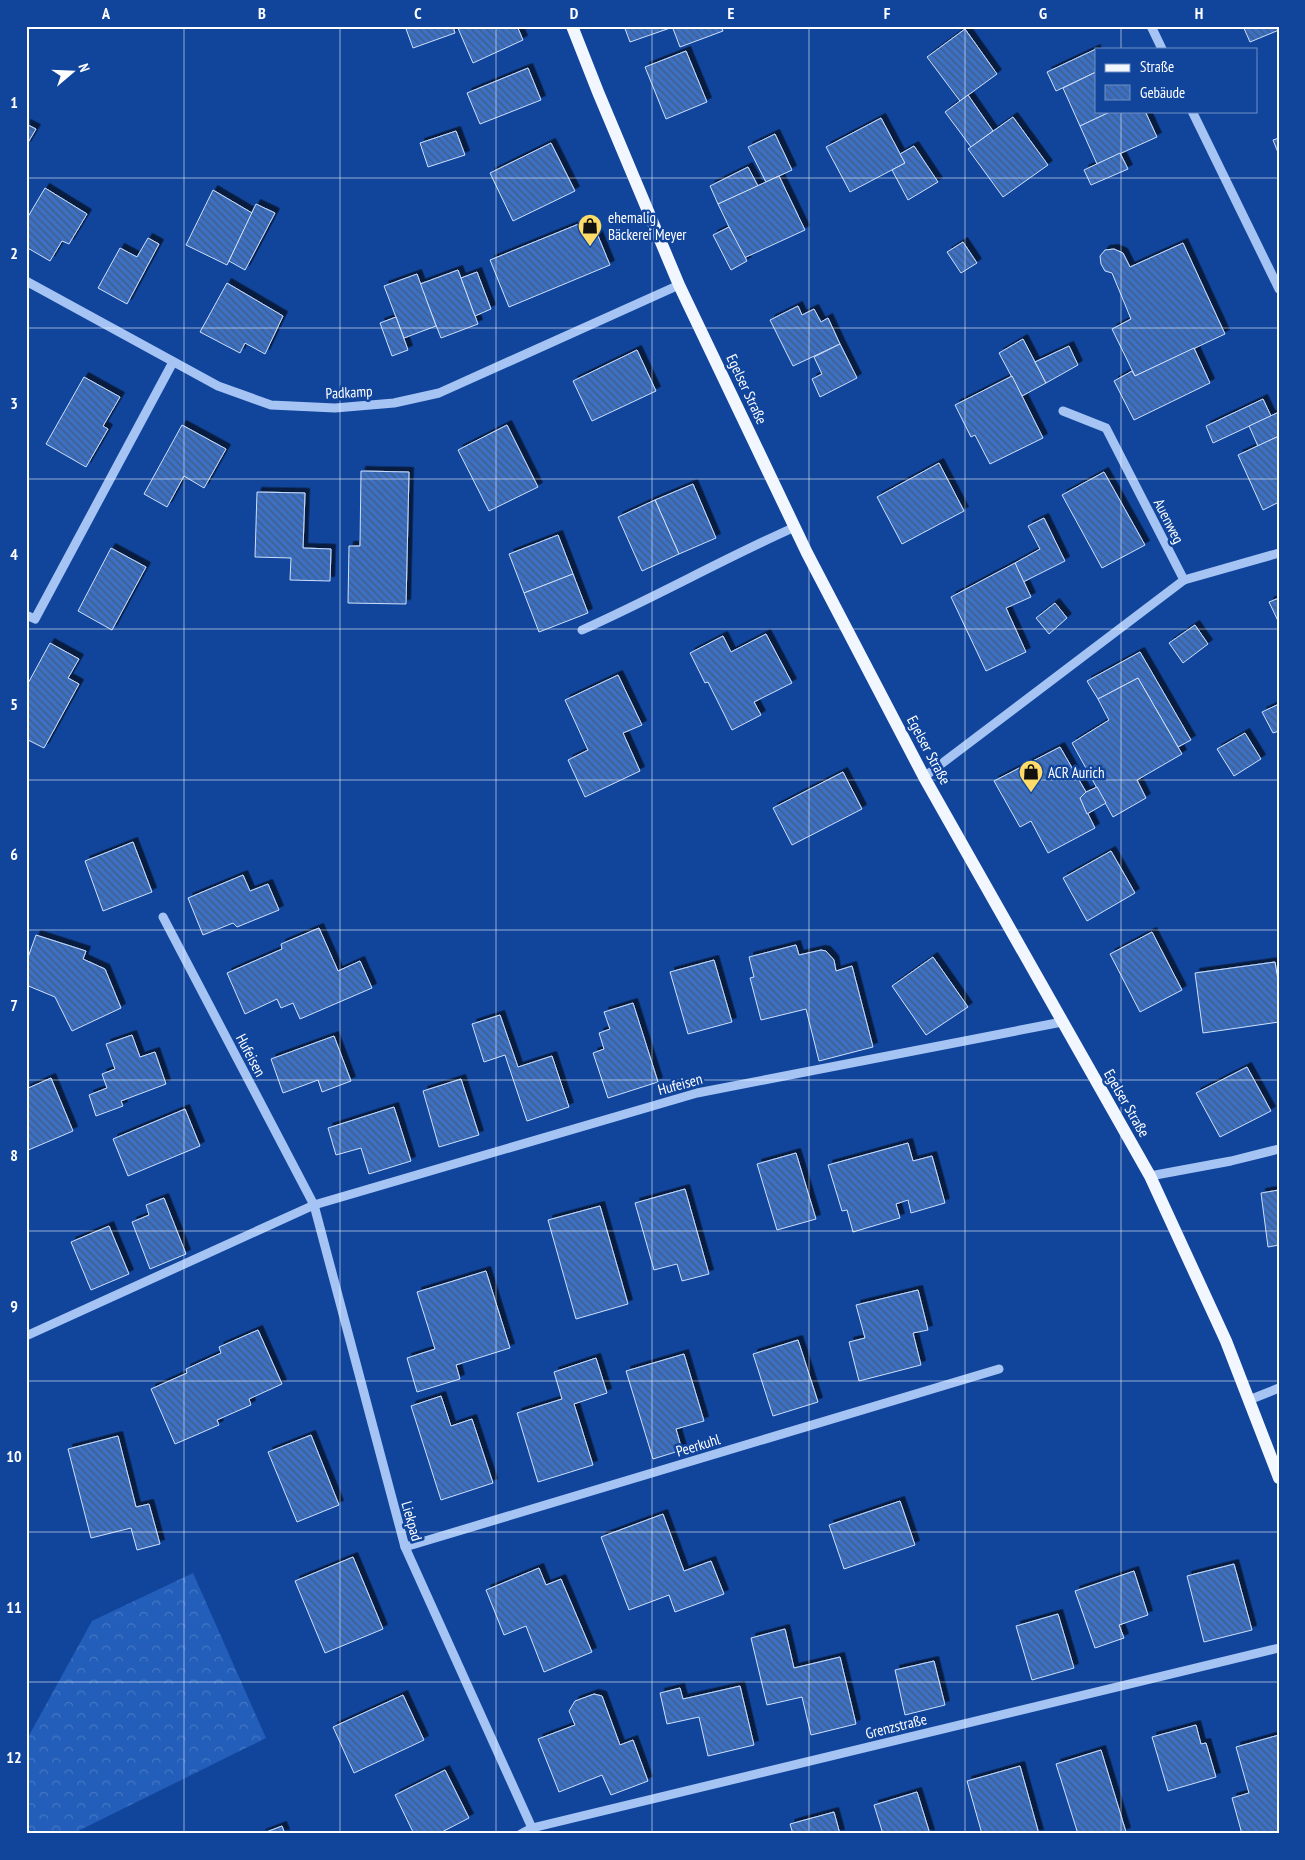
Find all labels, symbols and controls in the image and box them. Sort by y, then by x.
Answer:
text: A [101,3,111,23]
text: B [258,3,266,23]
text: C [414,3,422,23]
text: D [570,3,579,23]
text: E [728,3,735,23]
text: F [884,3,891,23]
text: G [1039,3,1047,23]
text: H [1195,3,1203,23]
north arrow [48,48,98,98]
legend [1095,48,1258,112]
text: Straße [1140,57,1174,76]
text: N [75,61,94,74]
text: Gebäude [1140,83,1185,102]
text: 1 [10,92,18,112]
place label: ehemalig Bäckerei Meyer [608,208,687,244]
shop icon: ehemalig Bäckerei Meyer [577,213,603,247]
text: 2 [10,243,18,263]
street label: Egelser Straße [722,351,772,427]
street label: Padkamp [325,381,373,403]
text: 3 [10,393,18,413]
street label: Auenweg [1150,495,1188,547]
text: 4 [10,544,18,564]
text: 5 [10,694,18,714]
street label: Egelser Straße [903,712,955,788]
shop icon: ACR Aurich [1018,759,1044,793]
place label: ACR Aurich [1048,763,1105,782]
text: 6 [10,844,18,864]
text: 7 [10,995,18,1015]
street label: Hufeisen [232,1030,270,1080]
street label: Egelser Straße [1100,1066,1154,1140]
street label: Hufeisen [656,1069,704,1099]
text: 8 [10,1145,18,1165]
text: 9 [10,1296,18,1316]
street label: Peerkuhl [674,1429,723,1461]
text: 10 [6,1446,22,1466]
street label: Liekpad [397,1499,427,1543]
text: 11 [6,1597,22,1617]
street label: Grenzstraße [863,1709,929,1743]
text: 12 [6,1747,22,1767]

